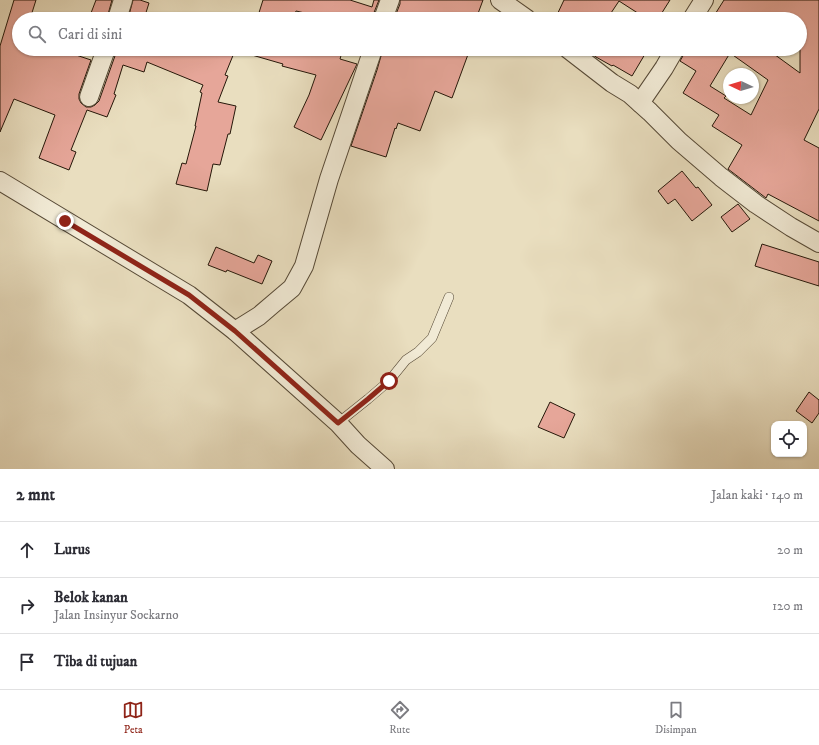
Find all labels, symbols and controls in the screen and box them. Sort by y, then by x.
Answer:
search box [12,12,807,56]
icon: search [26,23,48,45]
text: Cari di sini [58,25,122,44]
north arrow [723,68,759,104]
route end [56,212,74,230]
route start [380,372,398,390]
map controls [771,421,807,457]
button: locate [771,421,807,457]
text: 2 mnt [16,484,55,506]
text: Jalan kaki · 140 m [711,487,803,503]
icon: ahead [16,539,38,561]
text: Lurus [54,540,90,559]
text: 20 m [777,542,803,558]
text: Belok kanan [54,588,128,607]
icon: right [16,595,38,617]
text: 120 m [772,598,803,614]
text: Jalan Insinyur Soekarno [54,607,178,623]
icon: arrive [16,651,38,673]
text: Tiba di tujuan [54,652,137,671]
tab: Peta [122,699,144,737]
tab: Rute [389,699,411,737]
tab: Disimpan [655,699,697,737]

